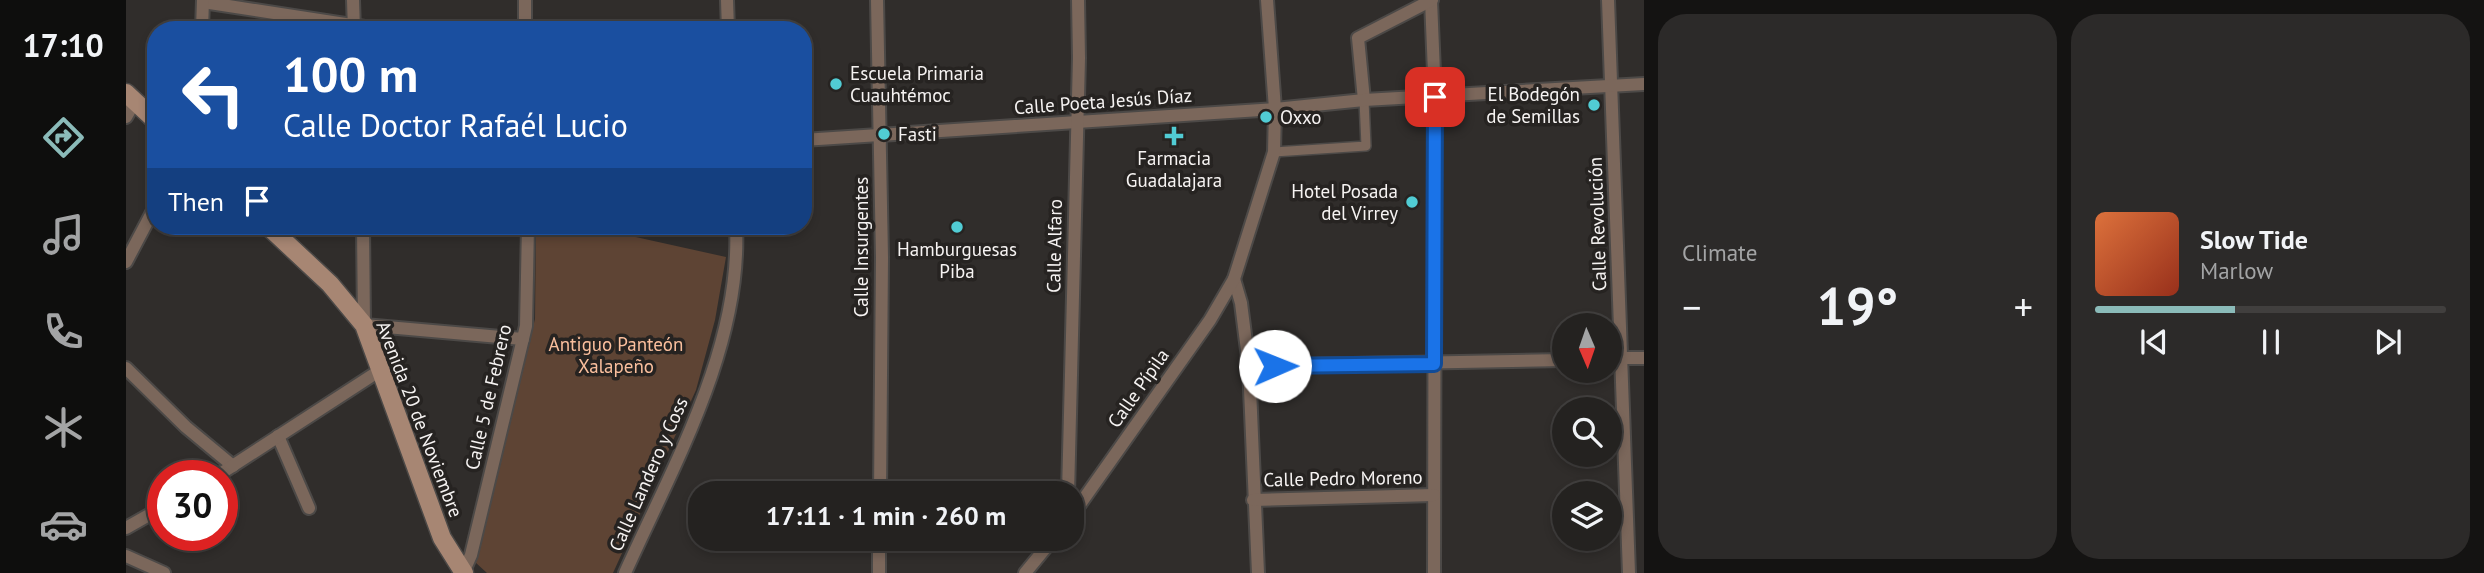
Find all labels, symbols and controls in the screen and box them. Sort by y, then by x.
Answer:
text: 17:10 [22,24,104,66]
text: 100 m [283,42,418,106]
icon: left [168,49,259,140]
place label: Escuela Primaria Cuauhtémoc [850,61,984,107]
pin [1405,67,1465,127]
marker: Escuela Primaria Cuauhtémoc [828,76,844,92]
icon: arrive [1416,78,1454,116]
place label: El Bodegón de Semillas [1486,82,1580,128]
street label: Calle Poeta Jesús Díaz [1013,83,1193,119]
marker: El Bodegón de Semillas [1586,97,1602,113]
text: Calle Doctor Rafaél Lucio [283,104,628,146]
place label: Oxxo [1280,105,1321,129]
marker: Oxxo [1258,109,1274,125]
icon: directions [39,113,88,162]
place label: Fasti [898,122,937,146]
marker: Fasti [876,126,892,142]
marker: Farmacia Guadalajara [1166,128,1182,144]
place label: Farmacia Guadalajara [1126,146,1222,192]
street label: Calle Revolución [1583,156,1611,292]
street label: Calle Insurgentes [849,177,873,317]
place label: Hotel Posada del Virrey [1291,179,1398,225]
icon: arrive [238,182,276,220]
text: Then [168,185,224,218]
marker: Hotel Posada del Virrey [1404,194,1420,210]
street label: Calle Alfaro [1041,199,1067,293]
icon: music [39,210,88,259]
marker: Hamburguesas Piba [949,219,965,235]
text: Slow Tide [2200,223,2308,256]
place label: Hamburguesas Piba [897,237,1017,283]
text: Climate [1682,238,1757,267]
text: Marlow [2200,256,2273,285]
text: 19° [1817,272,1898,339]
text: − [1682,282,1701,331]
text: + [2014,282,2033,331]
icon: phone [39,307,88,356]
north arrow [1552,313,1622,383]
map controls [1552,313,1622,551]
street label: Avenida 20 de Noviembre [371,317,469,521]
street label: Calle 5 de Febrero [460,322,516,472]
icon: previous [2135,323,2173,361]
icon: pause [2252,323,2290,361]
icon: next [2369,323,2407,361]
position arrow [1238,329,1312,403]
park label: Antiguo Panteón Xalapeño [549,332,683,378]
street label: Calle Pípila [1102,344,1174,432]
street label: Calle Landero y Coss [603,393,693,555]
button: search [1552,397,1622,467]
icon: climate [39,403,88,452]
speed limit sign: 30 [147,460,238,551]
street label: Calle Pedro Moreno [1263,465,1423,491]
button: layers [1552,481,1622,551]
text: 17:11 · 1 min · 260 m [766,499,1006,532]
icon: car [39,500,88,549]

